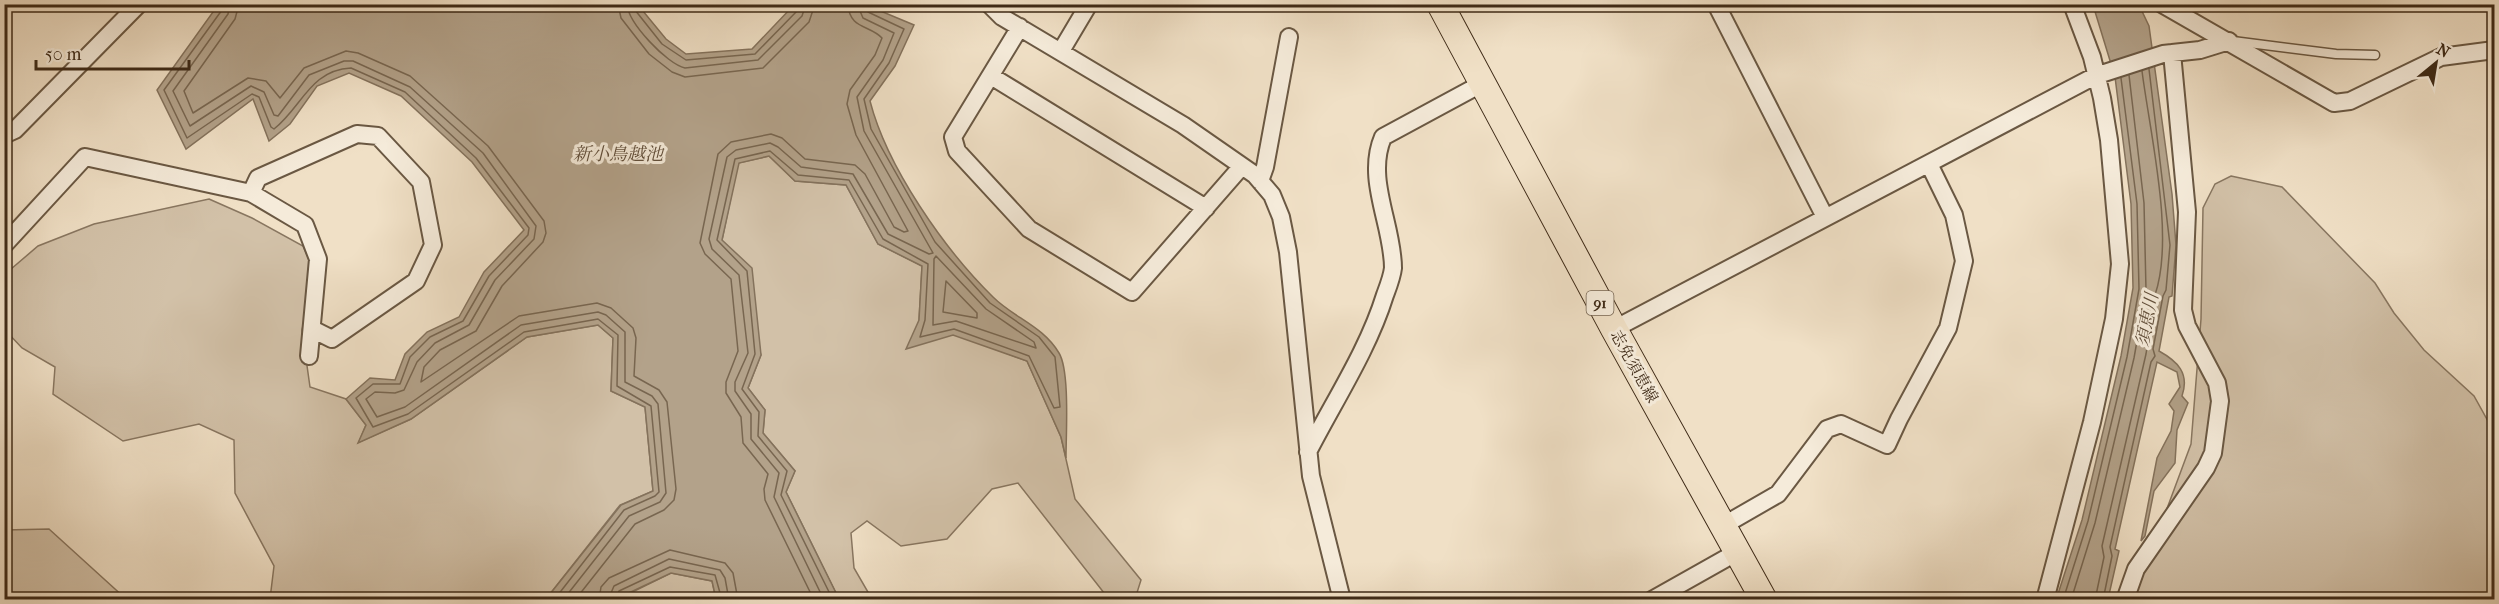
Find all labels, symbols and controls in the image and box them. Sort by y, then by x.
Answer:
scale bar [36,33,189,71]
north arrow [2406,33,2466,93]
text: N [2433,39,2454,62]
text: 50 m [45,44,82,65]
water label: 新小鳥越池 [573,144,665,165]
water label: 須恵川 [2132,290,2163,349]
road number: 91 [1586,291,1614,315]
street label: 志免須恵線 [1607,327,1662,406]

